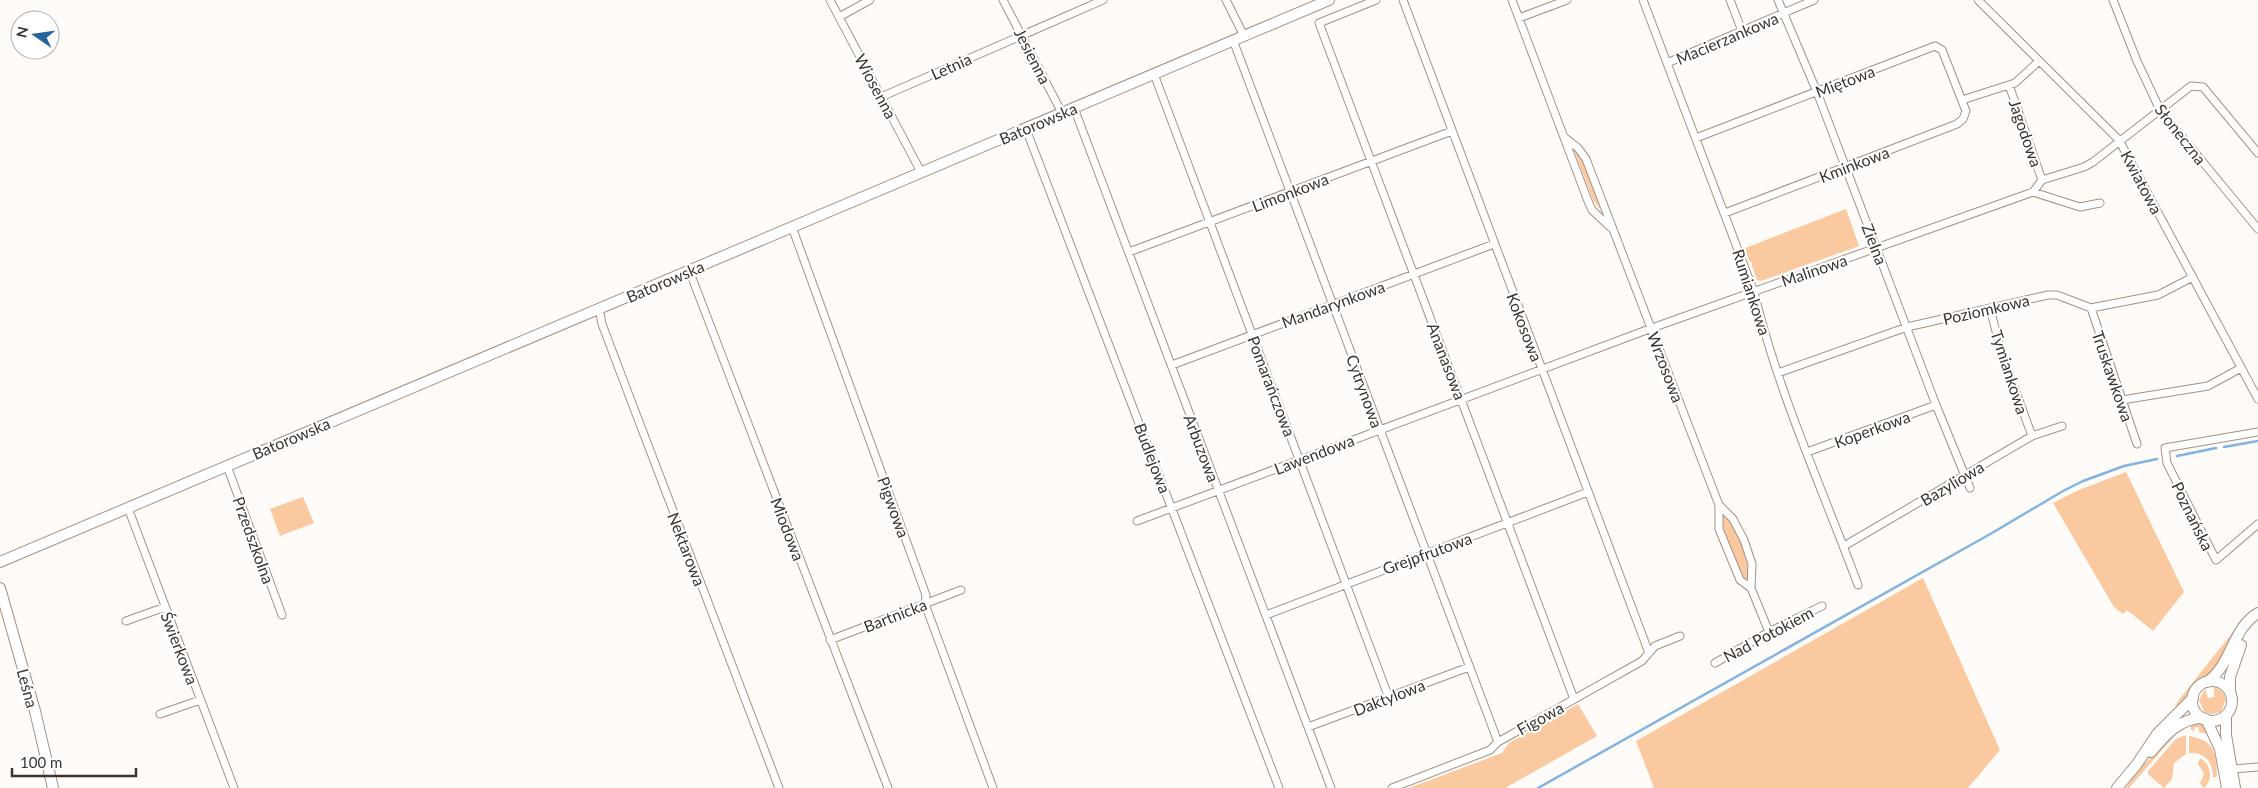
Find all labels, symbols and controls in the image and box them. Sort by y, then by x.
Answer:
street label: Macierzankowa [1673,8,1781,68]
north arrow [10,10,60,60]
text: N [12,25,31,39]
street label: Jesienna [1011,25,1055,87]
street label: Letnia [928,49,974,83]
street label: Wiosenna [851,50,901,122]
street label: Miętowa [1813,61,1877,101]
street label: Jagodowa [2006,97,2046,169]
street label: Batorowska [996,98,1080,148]
street label: Słoneczna [2151,100,2211,168]
street label: Kminkowa [1816,142,1892,186]
street label: Kwiatowa [2117,147,2167,217]
street label: Limonkowa [1249,169,1331,215]
street label: Zielna [1859,221,1891,267]
street label: Rumiankowa [1729,246,1775,338]
street label: Malinowa [1779,250,1849,290]
street label: Batorowska [623,256,707,306]
street label: Mandarynkowa [1279,277,1387,331]
street label: Kokosowa [1503,290,1547,364]
street label: Poziomkowa [1941,290,2031,328]
street label: Ananasowa [1424,320,1470,402]
street label: Tymiankowa [1987,328,2033,416]
street label: Truskawkowa [2089,328,2137,424]
street label: Wrzosowa [1644,329,1688,405]
street label: Pomarańczowa [1244,333,1300,439]
street label: Cytrynowa [1343,352,1387,430]
street label: Koperkowa [1831,407,1913,451]
street label: Arbuzowa [1180,411,1224,485]
street label: Batorowska [249,413,333,463]
street label: Budlejowa [1131,420,1175,496]
street label: Lawendowa [1271,430,1357,478]
street label: Bazyliowa [1917,457,1987,509]
street label: Pigwowa [874,474,914,540]
street label: Poznańska [2168,479,2218,553]
street label: Przedszkolna [229,494,279,586]
street label: Miodowa [767,495,809,563]
street label: Nektarowa [664,510,710,588]
street label: Grejpfrutowa [1380,528,1474,578]
street label: Bartnicka [861,594,929,636]
street label: Nad Potokiem [1720,602,1816,666]
street label: Świerkowa [157,609,203,687]
street label: Leśna [14,666,42,710]
street label: Daktylowa [1350,675,1428,719]
street label: Figowa [1513,697,1567,739]
scale bar [12,746,136,778]
text: 100 m [20,753,62,771]

